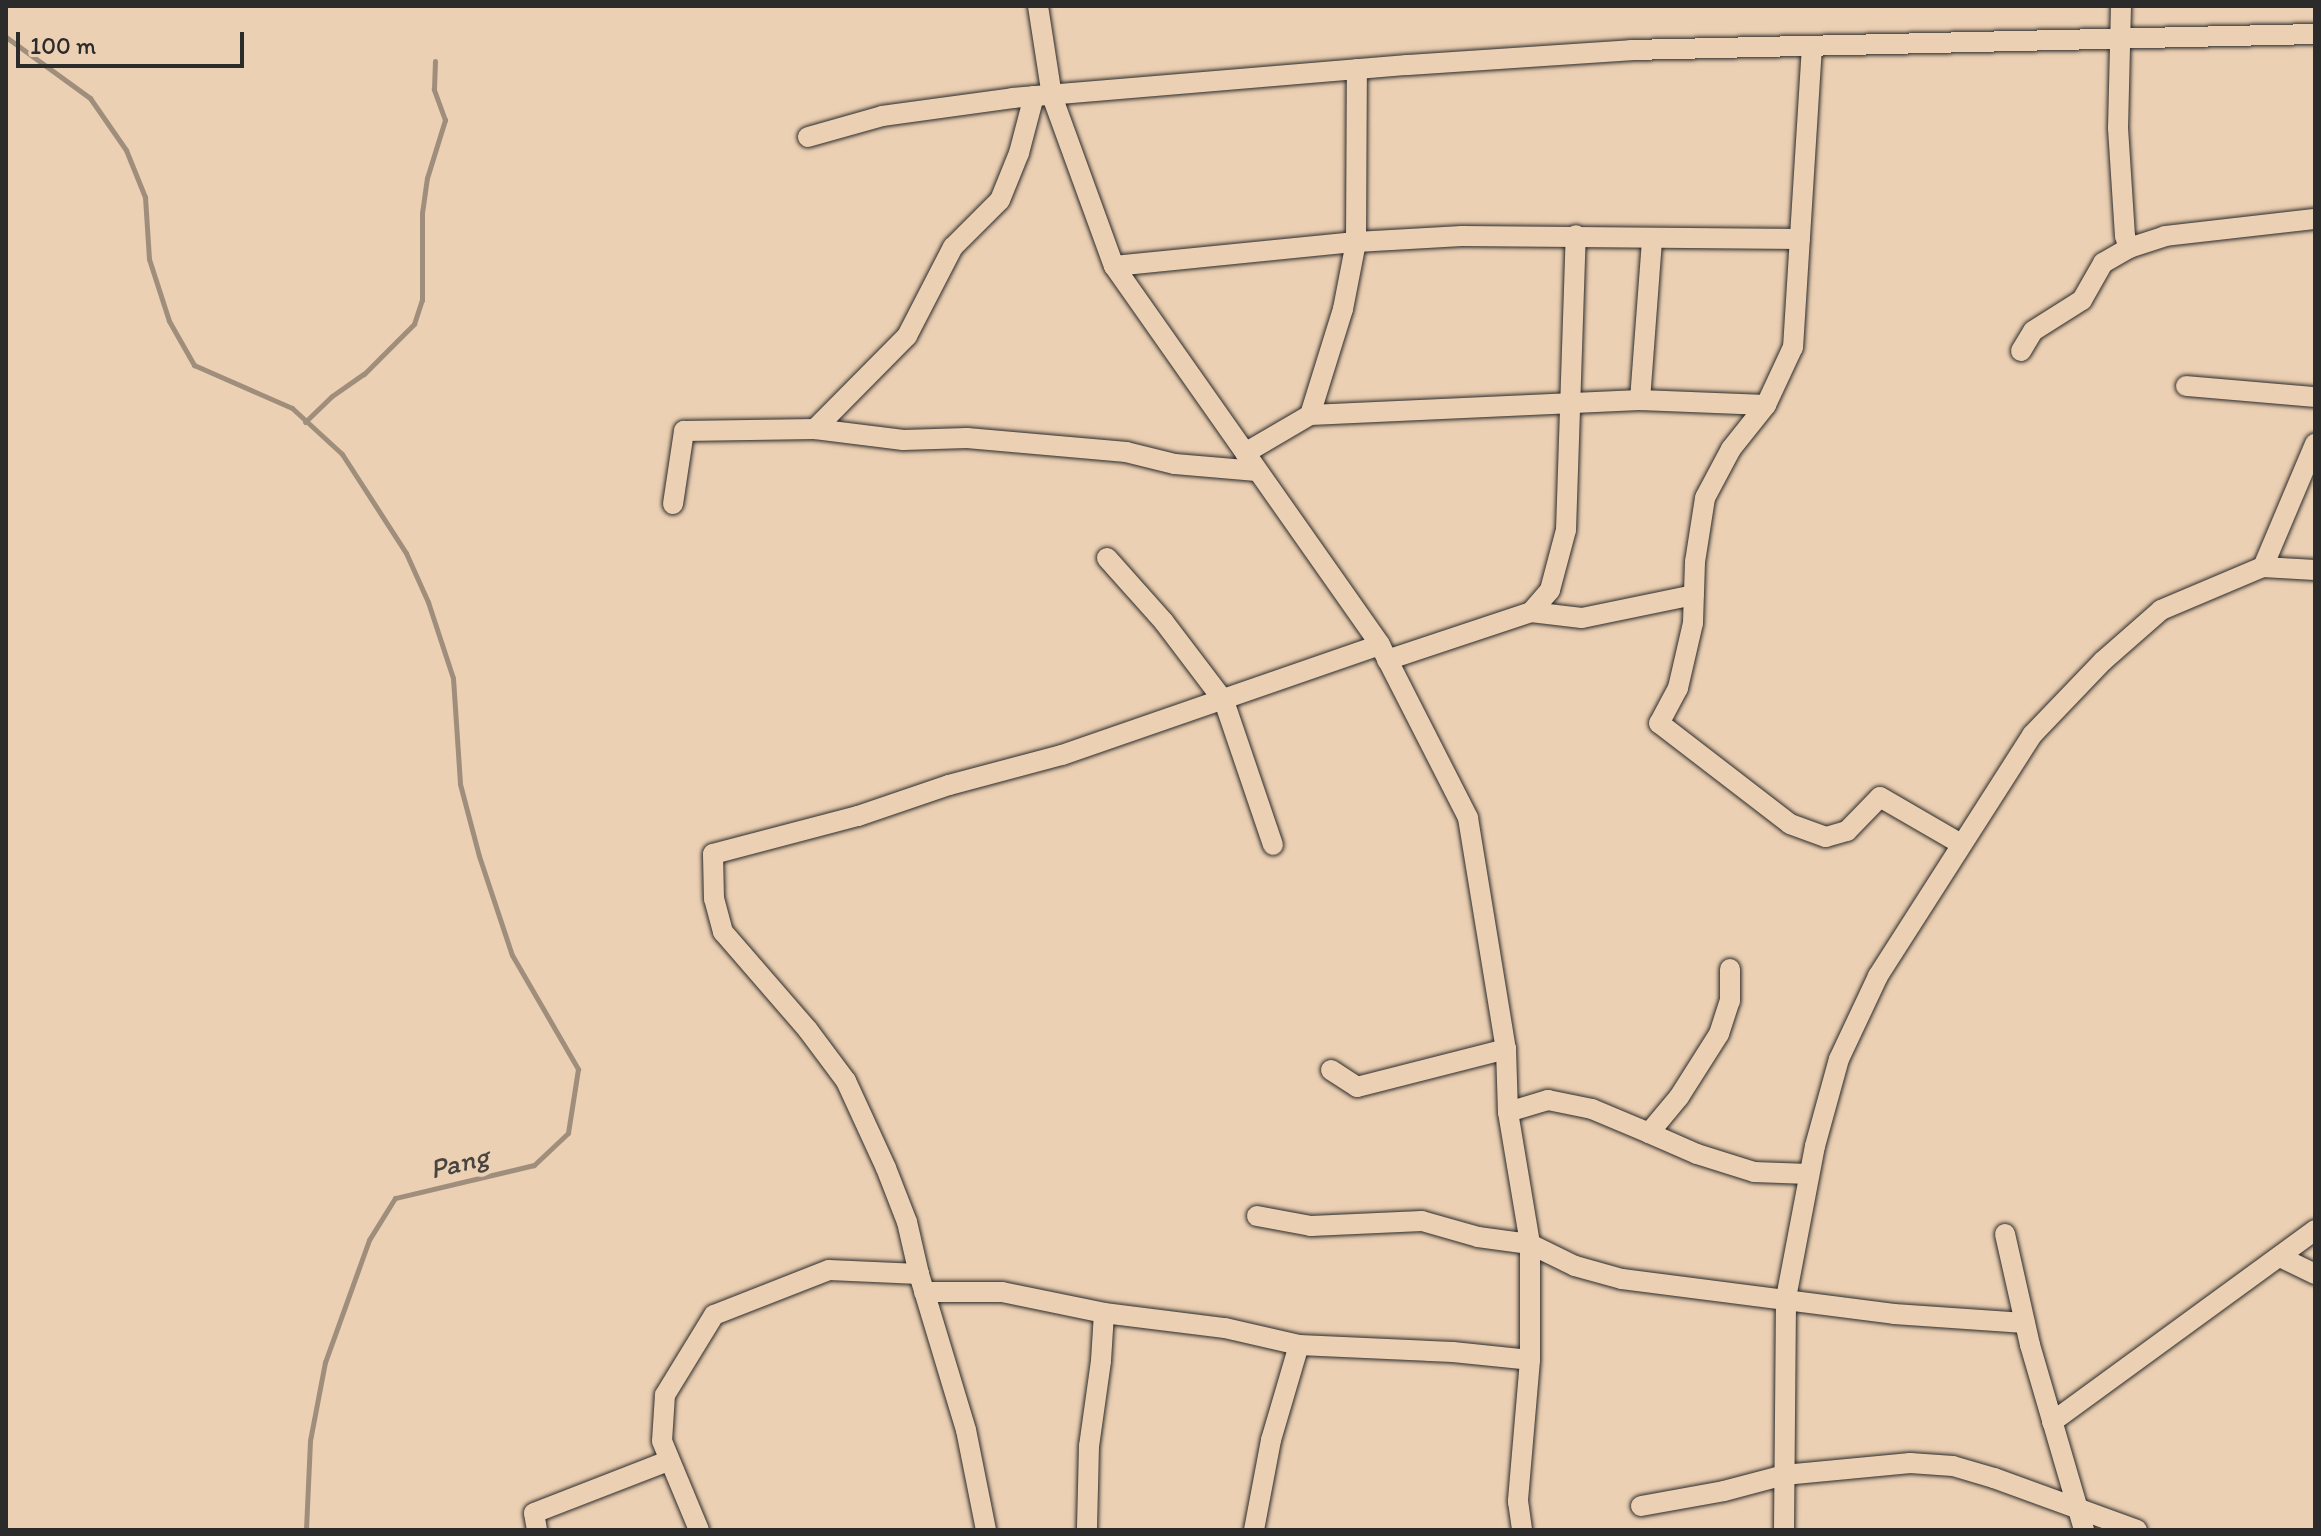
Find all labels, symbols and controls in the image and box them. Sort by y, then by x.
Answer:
scale bar [20,16,248,66]
text: 100 m [30,31,96,60]
water label: Pang [426,1138,492,1186]

